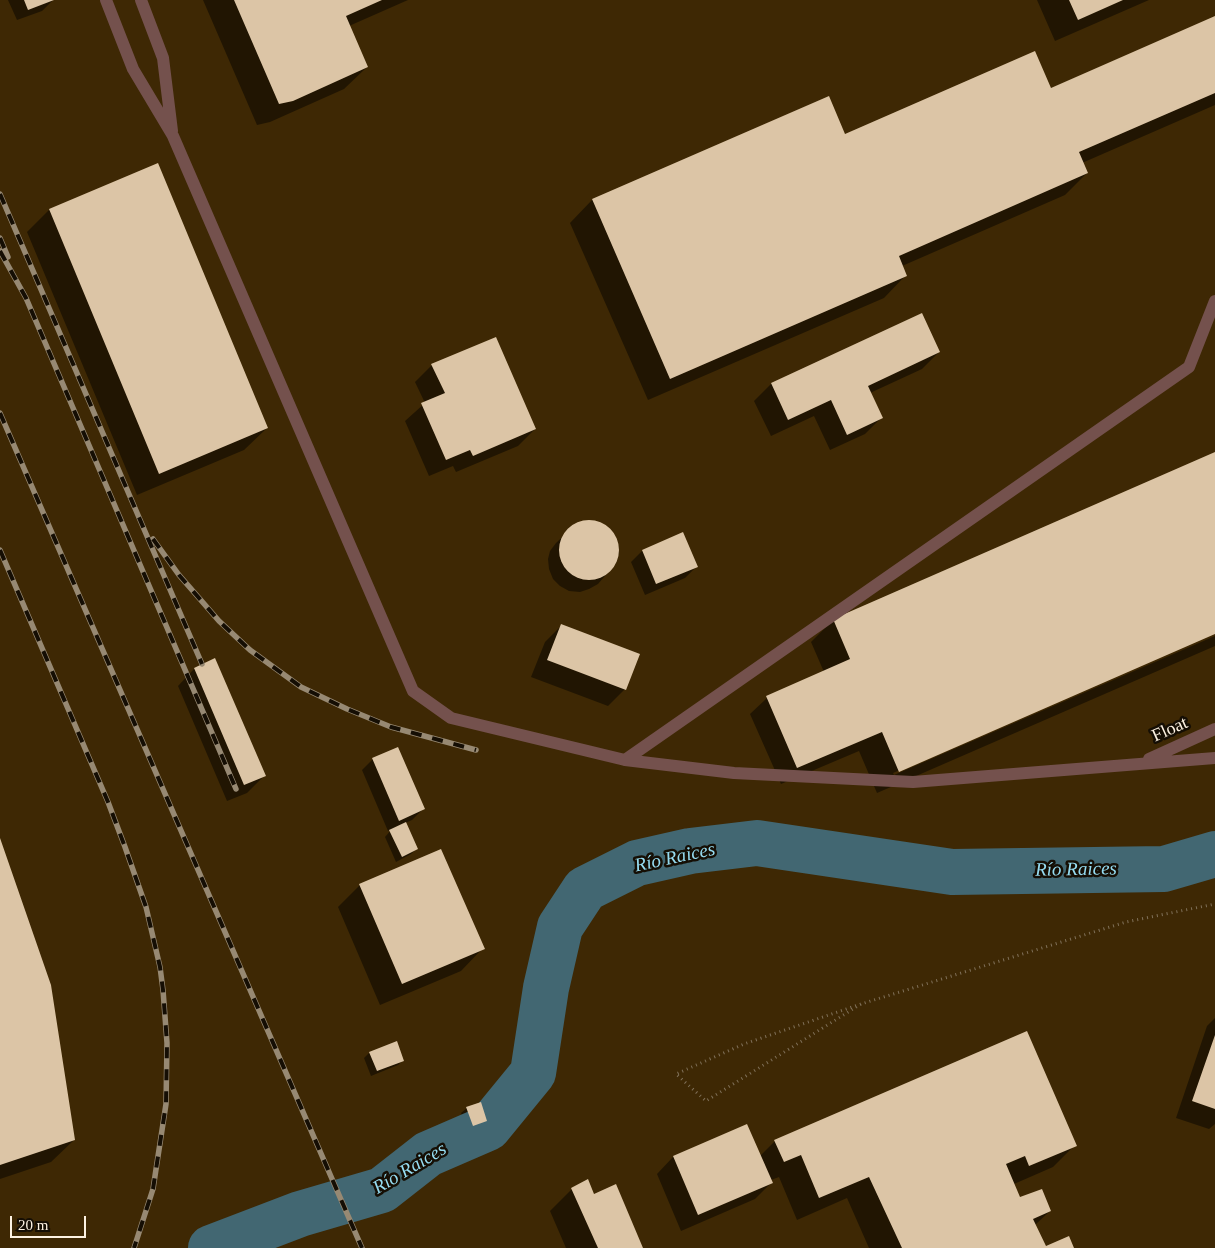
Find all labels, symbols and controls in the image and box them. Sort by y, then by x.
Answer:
street label: Float [1149,713,1191,747]
water label: Río Raices [633,838,717,878]
water label: Río Raices [1035,858,1117,882]
water label: Río Raices [369,1138,451,1200]
scale bar [12,1206,89,1238]
text: 20 m [18,1217,48,1233]

